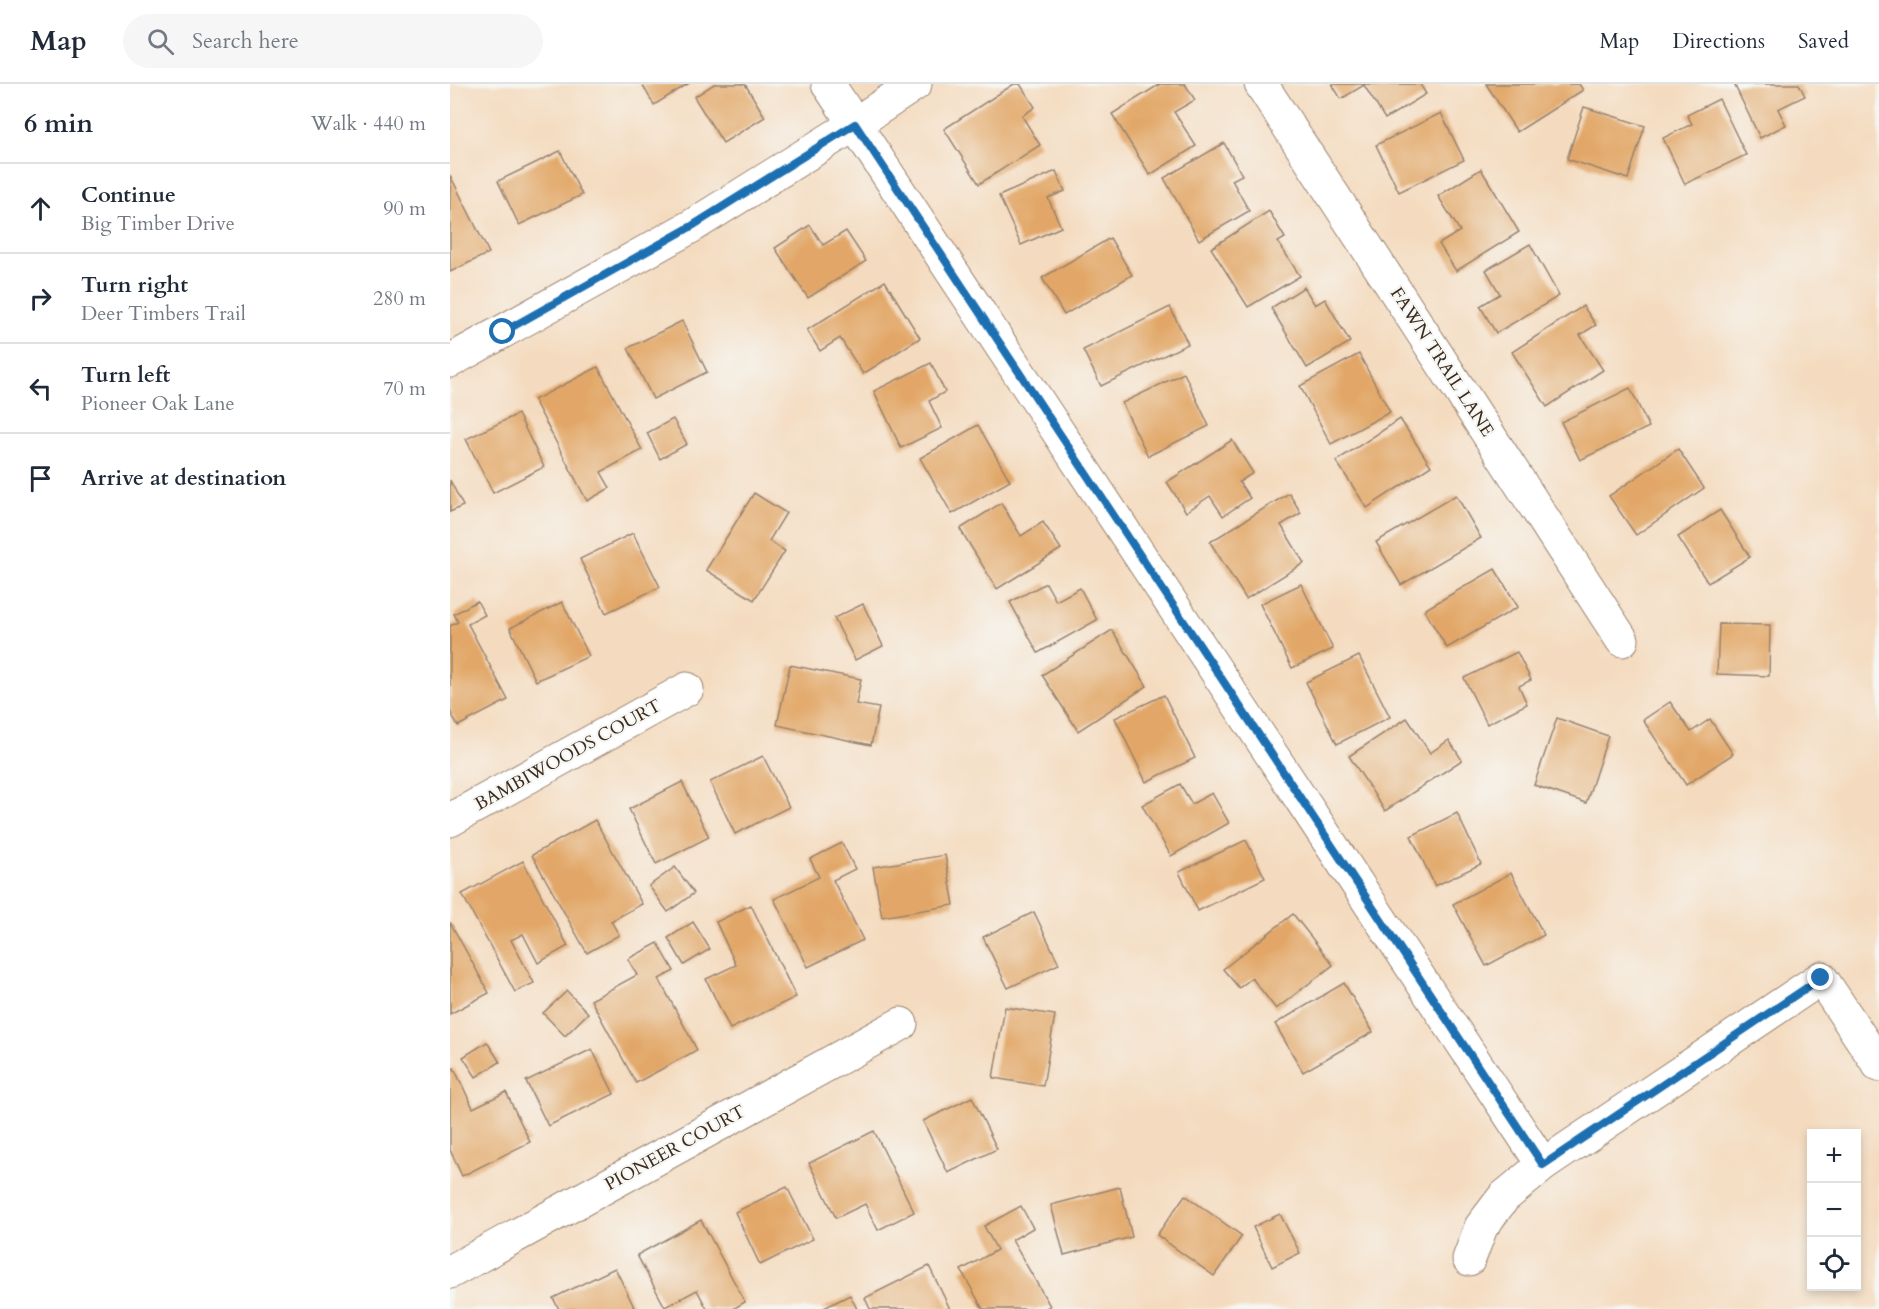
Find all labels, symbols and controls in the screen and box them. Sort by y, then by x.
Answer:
search box [123,14,543,68]
text: Map [30,22,87,60]
icon: search [144,25,177,58]
text: Search here [192,26,299,56]
text: Map [1599,27,1639,56]
text: Directions [1672,27,1765,56]
text: Saved [1798,27,1849,56]
text: 6 min [24,106,93,141]
text: Walk · 440 m [311,110,426,137]
text: Continue [81,180,176,210]
icon: ahead [24,192,57,225]
text: 90 m [383,195,426,222]
text: Big Timber Drive [81,210,235,237]
text: Turn right [81,270,188,300]
icon: right [24,282,57,315]
street label: FAWN TRAIL LANE [1384,282,1500,442]
text: 280 m [373,285,426,312]
text: Deer Timbers Trail [81,300,246,327]
route start [489,318,515,344]
text: Turn left [81,360,170,390]
icon: left [24,372,57,405]
text: 70 m [383,375,426,402]
text: Pioneer Oak Lane [81,390,235,417]
icon: arrive [24,462,57,495]
text: Arrive at destination [81,463,286,493]
street label: BAMBIWOODS COURT [470,693,666,817]
route end [1807,964,1833,990]
street label: PIONEER COURT [600,1099,750,1197]
map controls [1807,1129,1861,1291]
button: + [1807,1129,1861,1183]
button: − [1807,1183,1861,1237]
button: locate [1807,1237,1861,1291]

